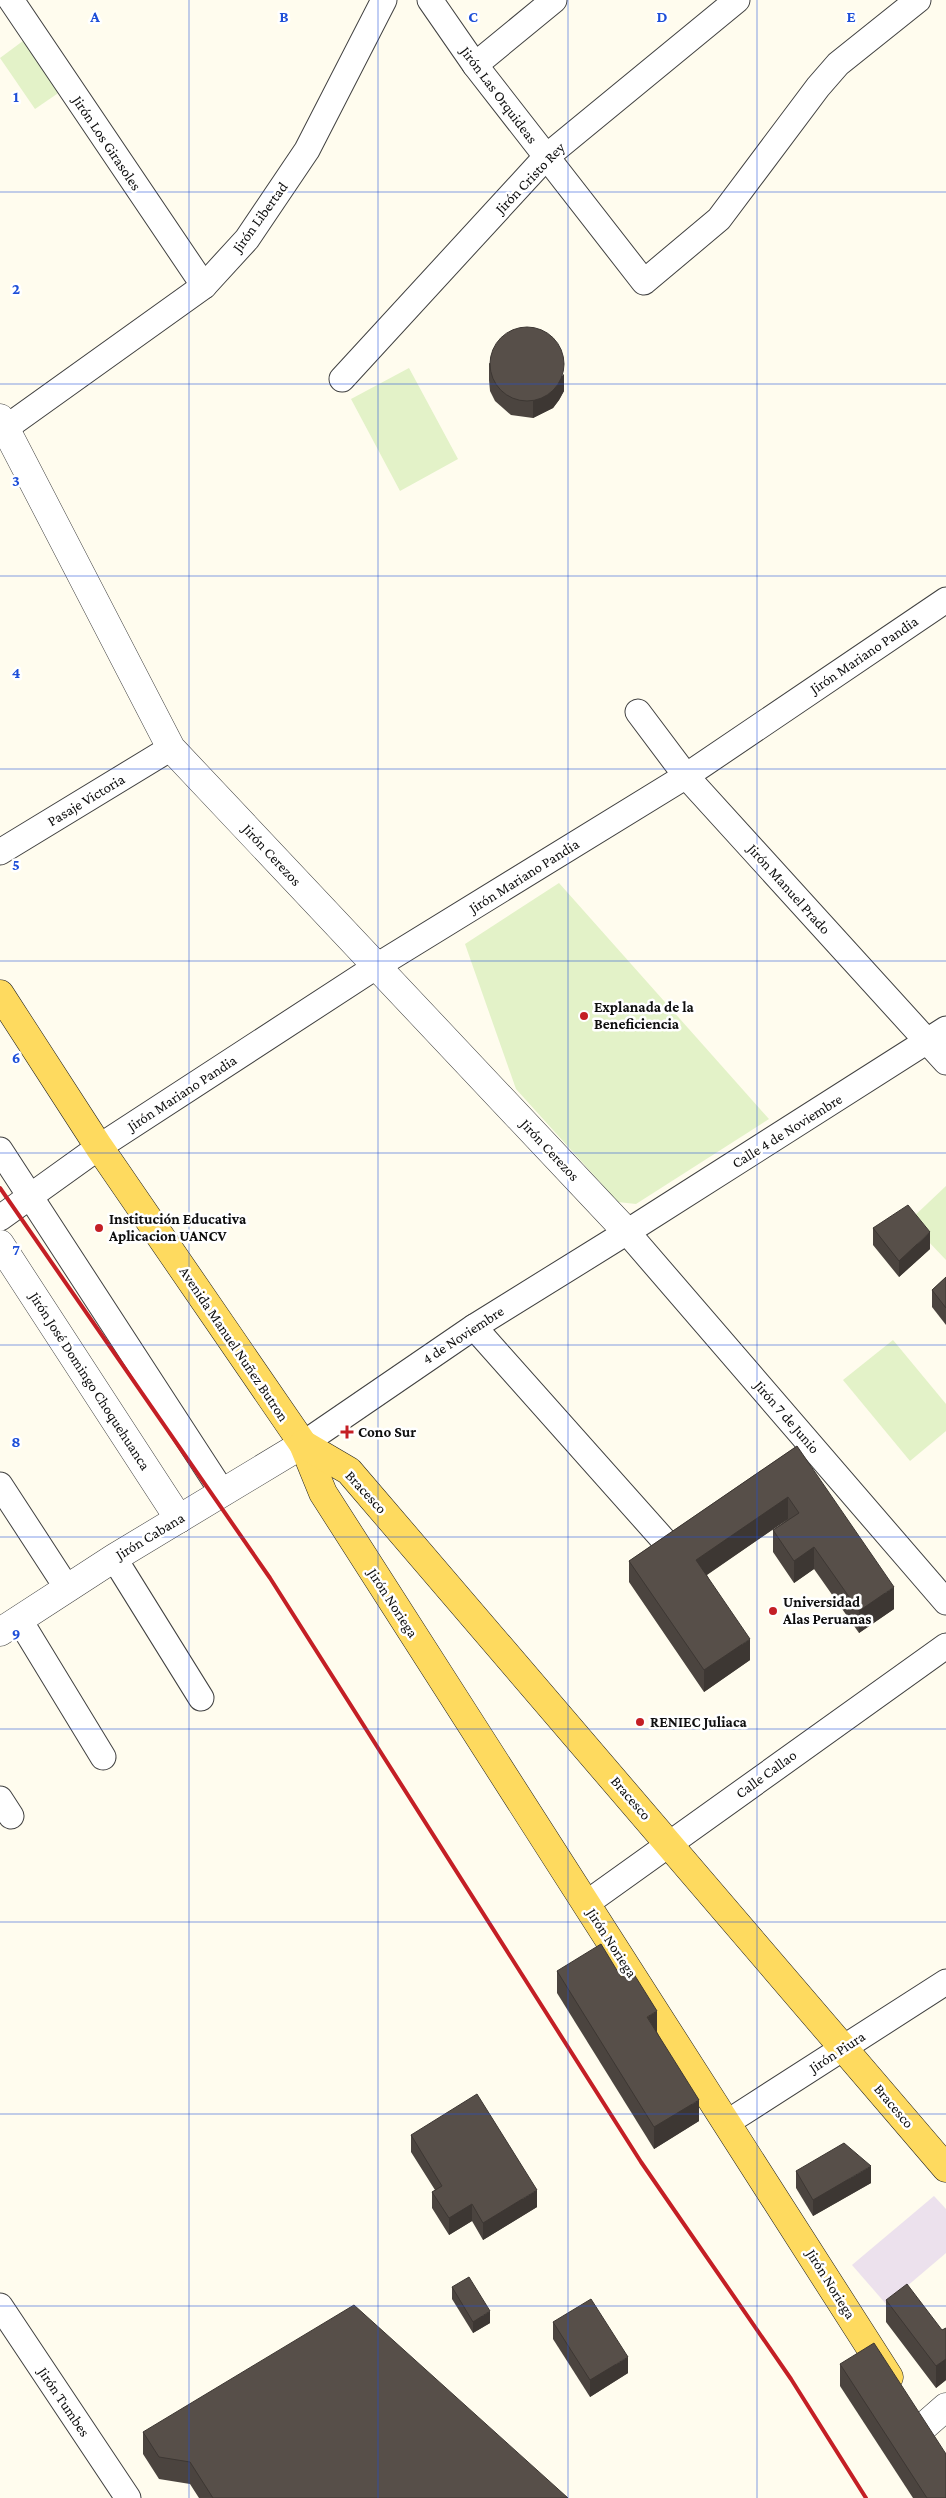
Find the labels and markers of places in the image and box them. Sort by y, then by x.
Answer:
place label: Explanada de la Beneficiencia [594,999,694,1032]
marker: Explanada de la Beneficiencia [578,1010,590,1022]
place label: Institución Educativa Aplicacion UANCV [108,1211,247,1244]
marker: Institución Educativa Aplicacion UANCV [93,1222,105,1234]
place label: Cono Sur [358,1424,416,1440]
marker: Cono Sur [340,1425,354,1439]
place label: Universidad Alas Peruanas [782,1594,871,1627]
marker: Universidad Alas Peruanas [767,1605,779,1617]
place label: RENIEC Juliaca [650,1714,748,1730]
marker: RENIEC Juliaca [634,1716,646,1728]

